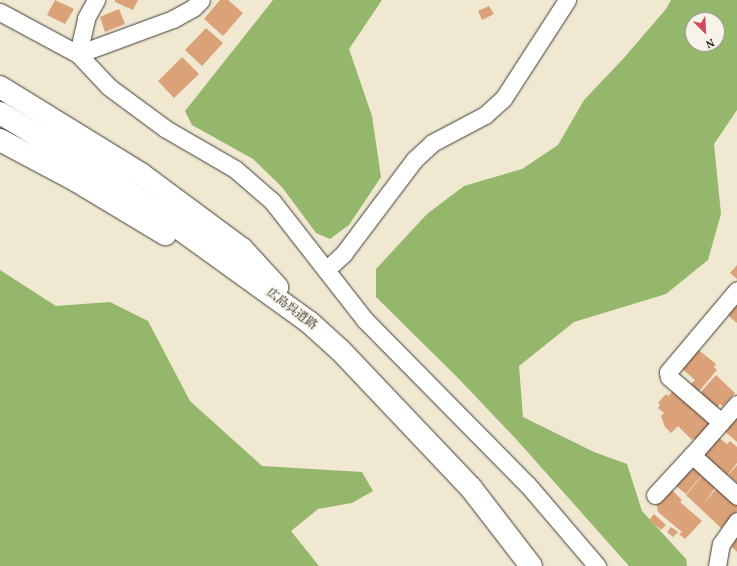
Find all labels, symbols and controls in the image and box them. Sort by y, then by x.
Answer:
north arrow [685,12,725,52]
text: N [703,34,716,51]
street label: 広島呉道路 [263,286,319,334]

